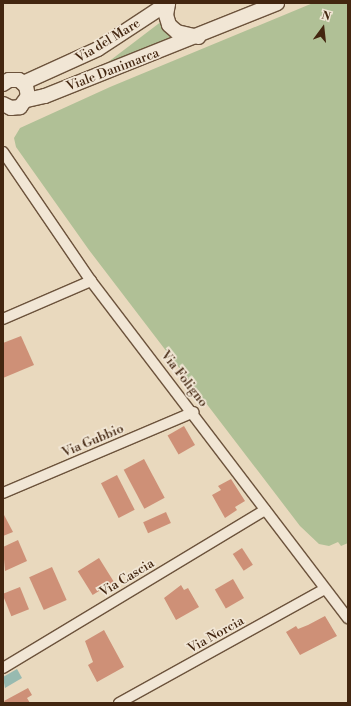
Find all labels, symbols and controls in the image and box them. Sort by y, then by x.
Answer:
north arrow [303,8,343,48]
text: N [320,9,332,24]
street label: Via del Mare [73,16,143,66]
street label: Viale Danimarca [65,45,161,95]
street label: Via Foligno [157,348,211,410]
street label: Via Gubbio [60,421,126,461]
street label: Via Cascia [97,556,157,600]
street label: Via Norcia [185,613,247,657]

